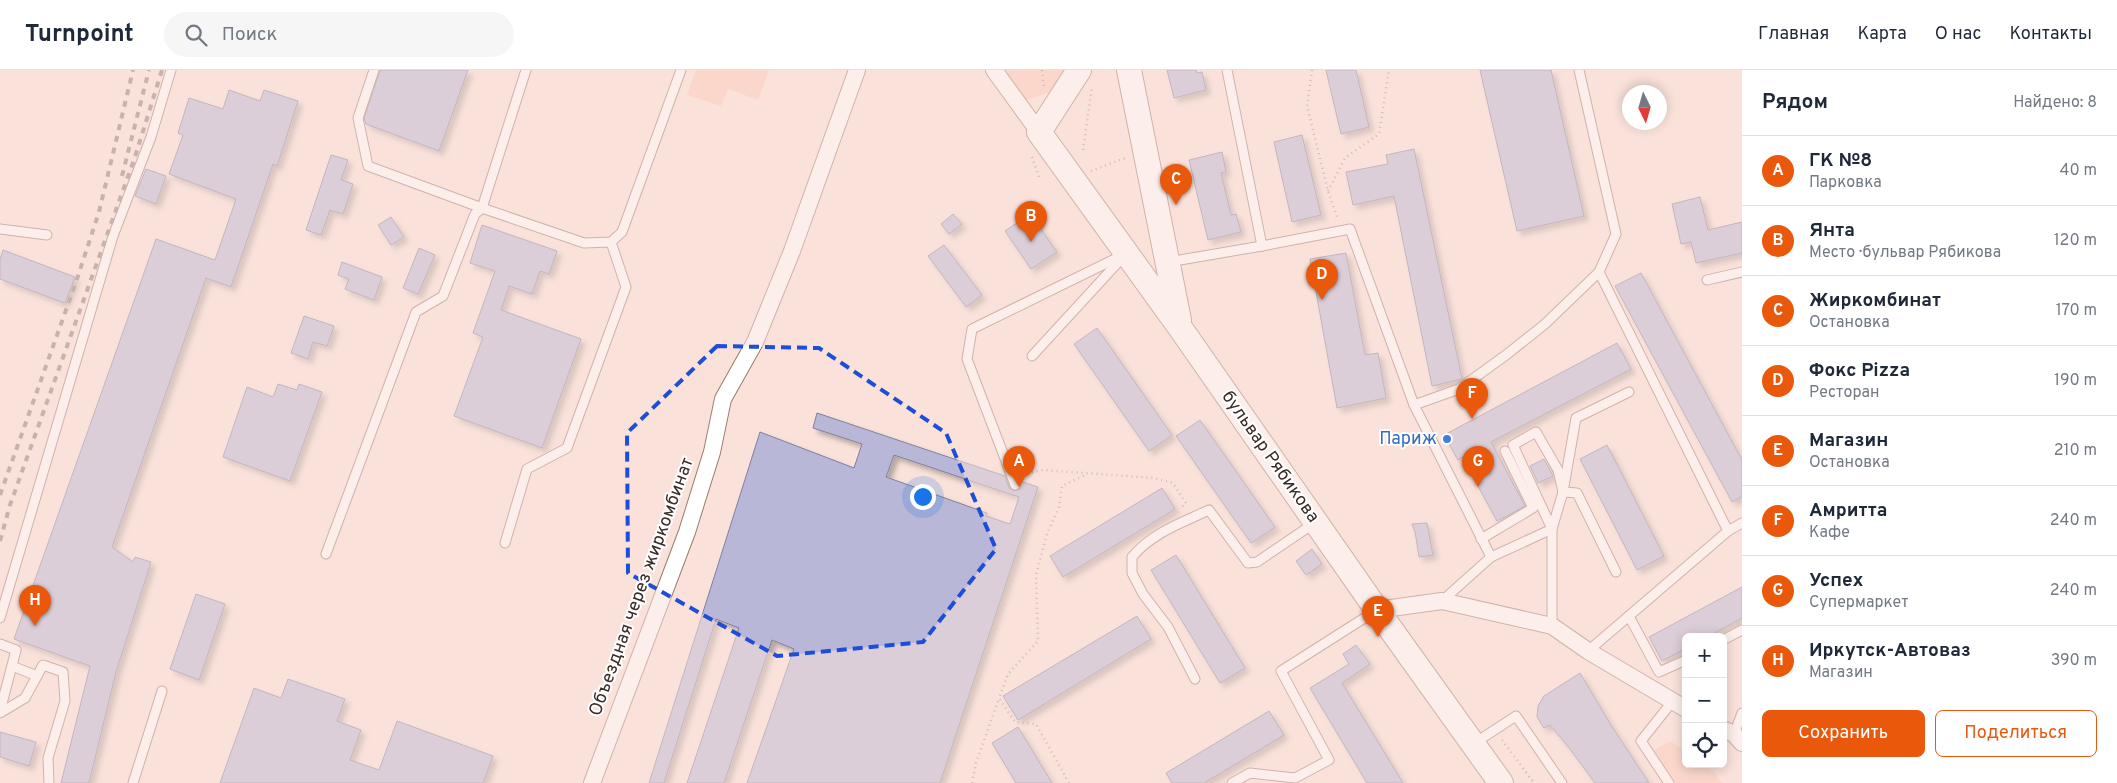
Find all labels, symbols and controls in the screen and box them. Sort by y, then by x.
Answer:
search box [164,12,514,57]
text: Turnpoint [25,20,134,50]
icon: search [182,21,210,49]
text: Поиск [222,23,277,47]
text: Главная [1758,23,1829,46]
text: Карта [1857,23,1907,46]
text: О нас [1935,23,1981,46]
text: Контакты [2009,23,2092,46]
north arrow [1622,85,1667,130]
text: Рядом [1762,89,1828,116]
text: Найдено: 8 [2013,93,2097,113]
text: ГК №8 [1809,149,1872,173]
text: A [1772,161,1784,181]
text: 40 m [2059,161,2097,181]
pin: C [1160,164,1192,205]
text: Парковка [1809,173,1882,193]
pin: B [1015,201,1047,242]
text: Янта [1809,219,1855,243]
text: B [1772,231,1784,251]
text: 120 m [2054,231,2097,251]
text: Место · бульвар Рябикова [1809,243,2001,263]
pin: D [1306,259,1338,300]
text: Жиркомбинат [1809,289,1941,313]
text: C [1773,301,1783,321]
text: 170 m [2056,301,2097,321]
text: Остановка [1809,313,1890,333]
text: Фокс Pizza [1809,359,1910,383]
text: D [1772,371,1784,391]
text: 190 m [2054,371,2097,391]
pin: F [1456,378,1488,419]
text: Ресторан [1809,383,1880,403]
street label: бульвар Рябикова [1216,387,1324,527]
place label: Париж [1379,428,1437,451]
text: Магазин [1809,429,1888,453]
marker: Париж [1441,433,1453,445]
text: E [1773,441,1783,461]
text: 210 m [2054,441,2097,461]
pin: A [1003,446,1035,487]
pin: G [1462,446,1494,487]
text: Остановка [1809,453,1890,473]
street label: Объездная через жиркомбинат [584,455,700,719]
your location [910,484,936,510]
text: Амритта [1809,499,1887,523]
text: F [1773,511,1783,531]
text: 240 m [2050,511,2097,531]
text: Кафе [1809,523,1850,543]
text: Успех [1809,569,1863,593]
text: G [1773,581,1783,601]
text: 240 m [2050,581,2097,601]
pin: H [19,585,51,626]
text: Супермаркет [1809,593,1909,613]
pin: E [1362,596,1394,637]
map controls [1682,633,1727,768]
button: + [1682,633,1727,678]
text: Иркутск-Автоваз [1809,639,1971,663]
text: H [1772,651,1784,671]
text: 390 m [2051,651,2097,671]
text: Магазин [1809,663,1873,683]
button: − [1682,678,1727,723]
button: Сохранить [1762,710,1925,757]
button: Поделиться [1935,710,2097,757]
button: locate [1682,723,1727,768]

